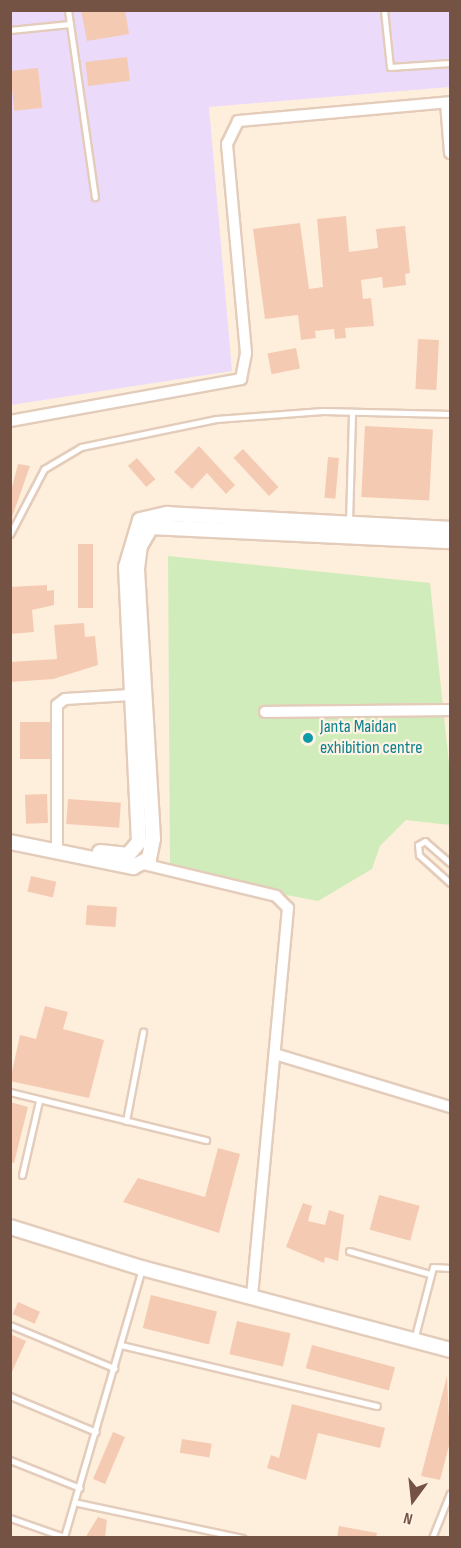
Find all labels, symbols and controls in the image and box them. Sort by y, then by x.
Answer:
place label: Janta Maidan exhibition centre [320,717,422,760]
marker: Janta Maidan exhibition centre [301,731,315,745]
north arrow [383,1470,443,1530]
text: N [402,1508,415,1528]

